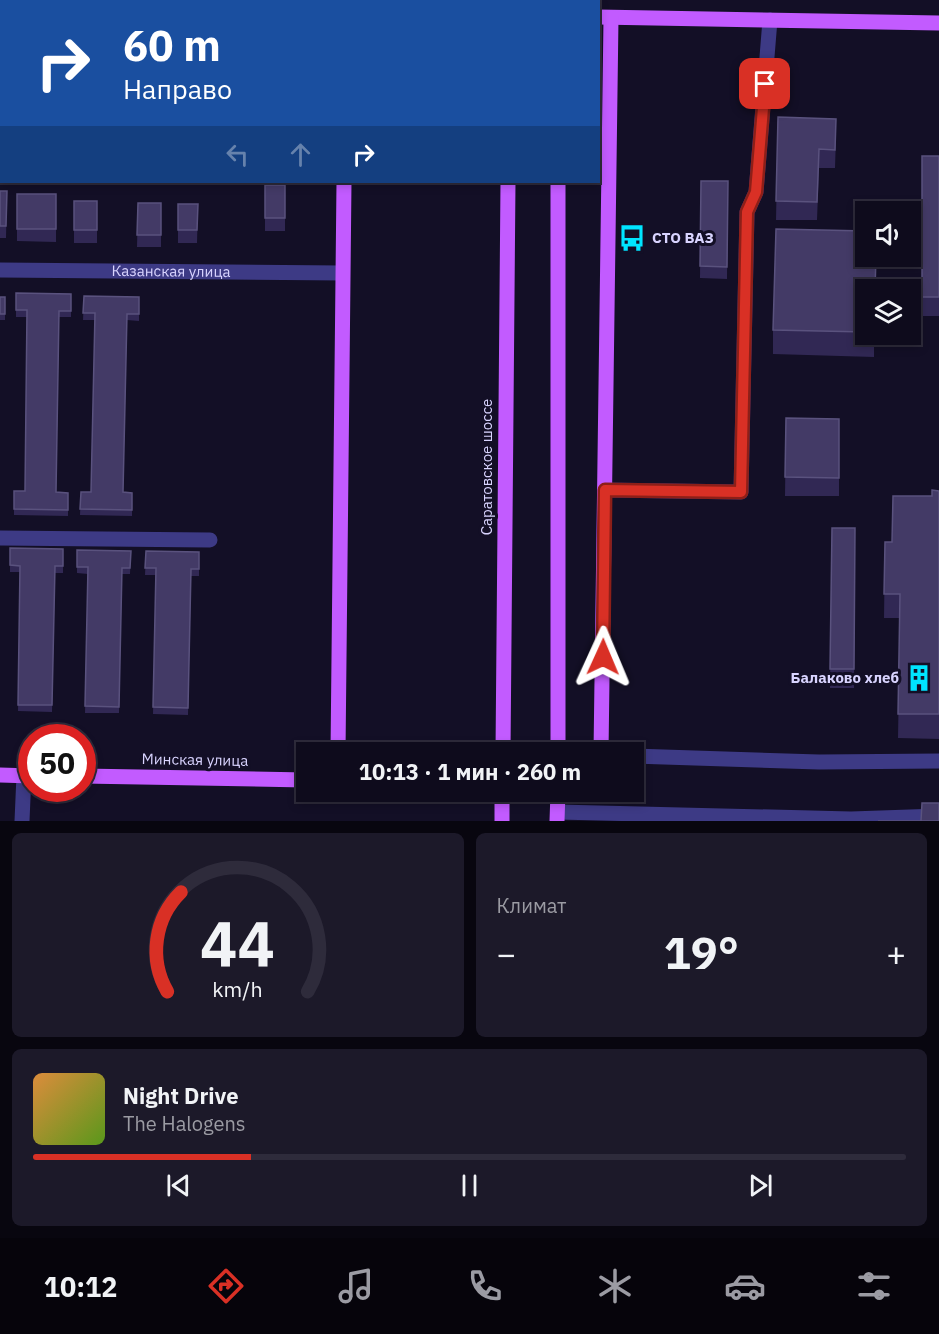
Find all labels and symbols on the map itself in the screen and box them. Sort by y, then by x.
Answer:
pin [739,58,790,109]
bus stop icon: СТО ВАЗ [617,223,647,253]
place label: СТО ВАЗ [652,228,714,247]
street label: Казанская улица [111,261,231,281]
street label: Саратовское шоссе [477,399,496,535]
position arrow [571,625,635,689]
building icon: Балаково хлеб [904,663,934,693]
place label: Балаково хлеб [791,668,899,687]
speed limit sign: 50 [18,724,96,802]
street label: Минская улица [142,749,248,770]

